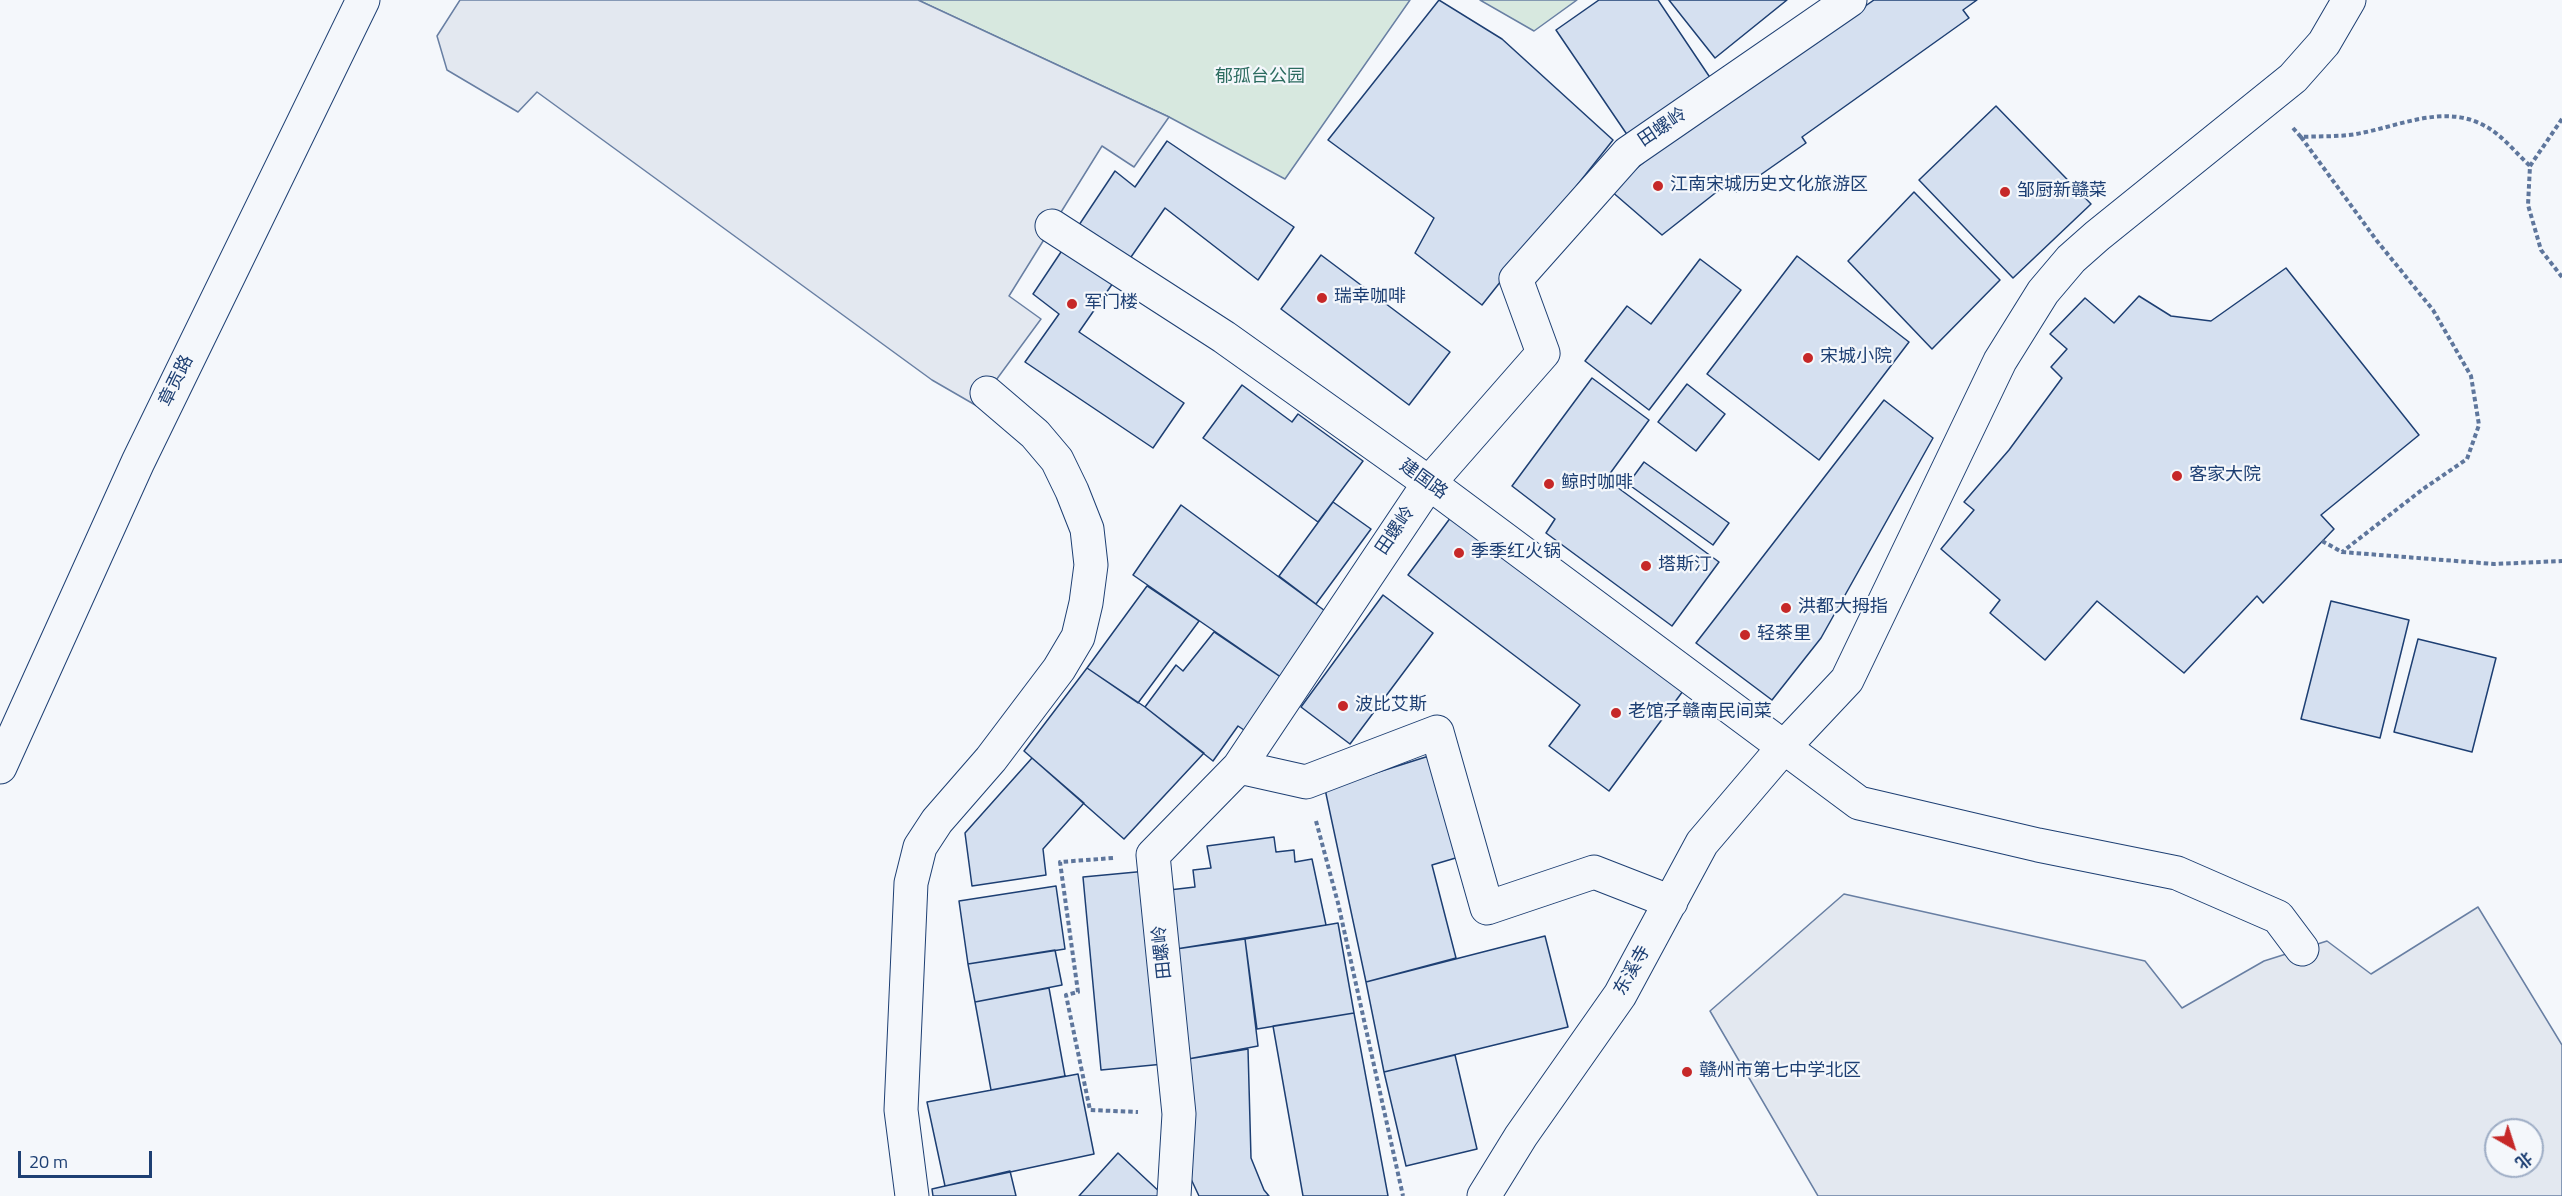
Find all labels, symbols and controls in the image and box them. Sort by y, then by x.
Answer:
park label: 郁孤台公园 [1215,67,1305,89]
street label: 田螺岭 [1635,104,1691,152]
place label: 江南宋城历史文化旅游区 [1670,175,1868,197]
marker: 江南宋城历史文化旅游区 [1651,179,1665,193]
place label: 邹厨新赣菜 [2017,181,2107,203]
marker: 邹厨新赣菜 [1998,185,2012,199]
place label: 瑞幸咖啡 [1334,287,1406,309]
marker: 瑞幸咖啡 [1315,291,1329,305]
place label: 军门楼 [1084,293,1138,315]
marker: 军门楼 [1065,297,1079,311]
place label: 宋城小院 [1820,347,1892,369]
marker: 宋城小院 [1801,351,1815,365]
street label: 章贡路 [155,352,199,410]
street label: 建国路 [1395,455,1451,505]
place label: 客家大院 [2189,465,2261,487]
marker: 客家大院 [2170,469,2184,483]
place label: 鲸时咖啡 [1561,473,1633,495]
marker: 鲸时咖啡 [1542,477,1556,491]
street label: 田螺岭 [1372,503,1420,559]
place label: 季季红火锅 [1471,542,1561,564]
marker: 季季红火锅 [1452,546,1466,560]
place label: 塔斯汀 [1658,555,1712,577]
marker: 塔斯汀 [1639,559,1653,573]
place label: 洪都大拇指 [1798,597,1888,619]
marker: 洪都大拇指 [1779,601,1793,615]
place label: 轻茶里 [1757,624,1811,646]
marker: 轻茶里 [1738,628,1752,642]
place label: 波比艾斯 [1355,695,1427,717]
marker: 波比艾斯 [1336,699,1350,713]
place label: 老馆子赣南民间菜 [1628,702,1772,724]
marker: 老馆子赣南民间菜 [1609,706,1623,720]
street label: 田螺岭 [1149,924,1177,980]
street label: 东溪寺 [1610,942,1656,1000]
place label: 赣州市第七中学北区 [1699,1061,1861,1083]
marker: 赣州市第七中学北区 [1680,1065,1694,1079]
north arrow [2484,1118,2544,1178]
scale bar [21,1139,154,1177]
text: 北 [2510,1146,2538,1175]
text: 20 m [29,1148,68,1175]

